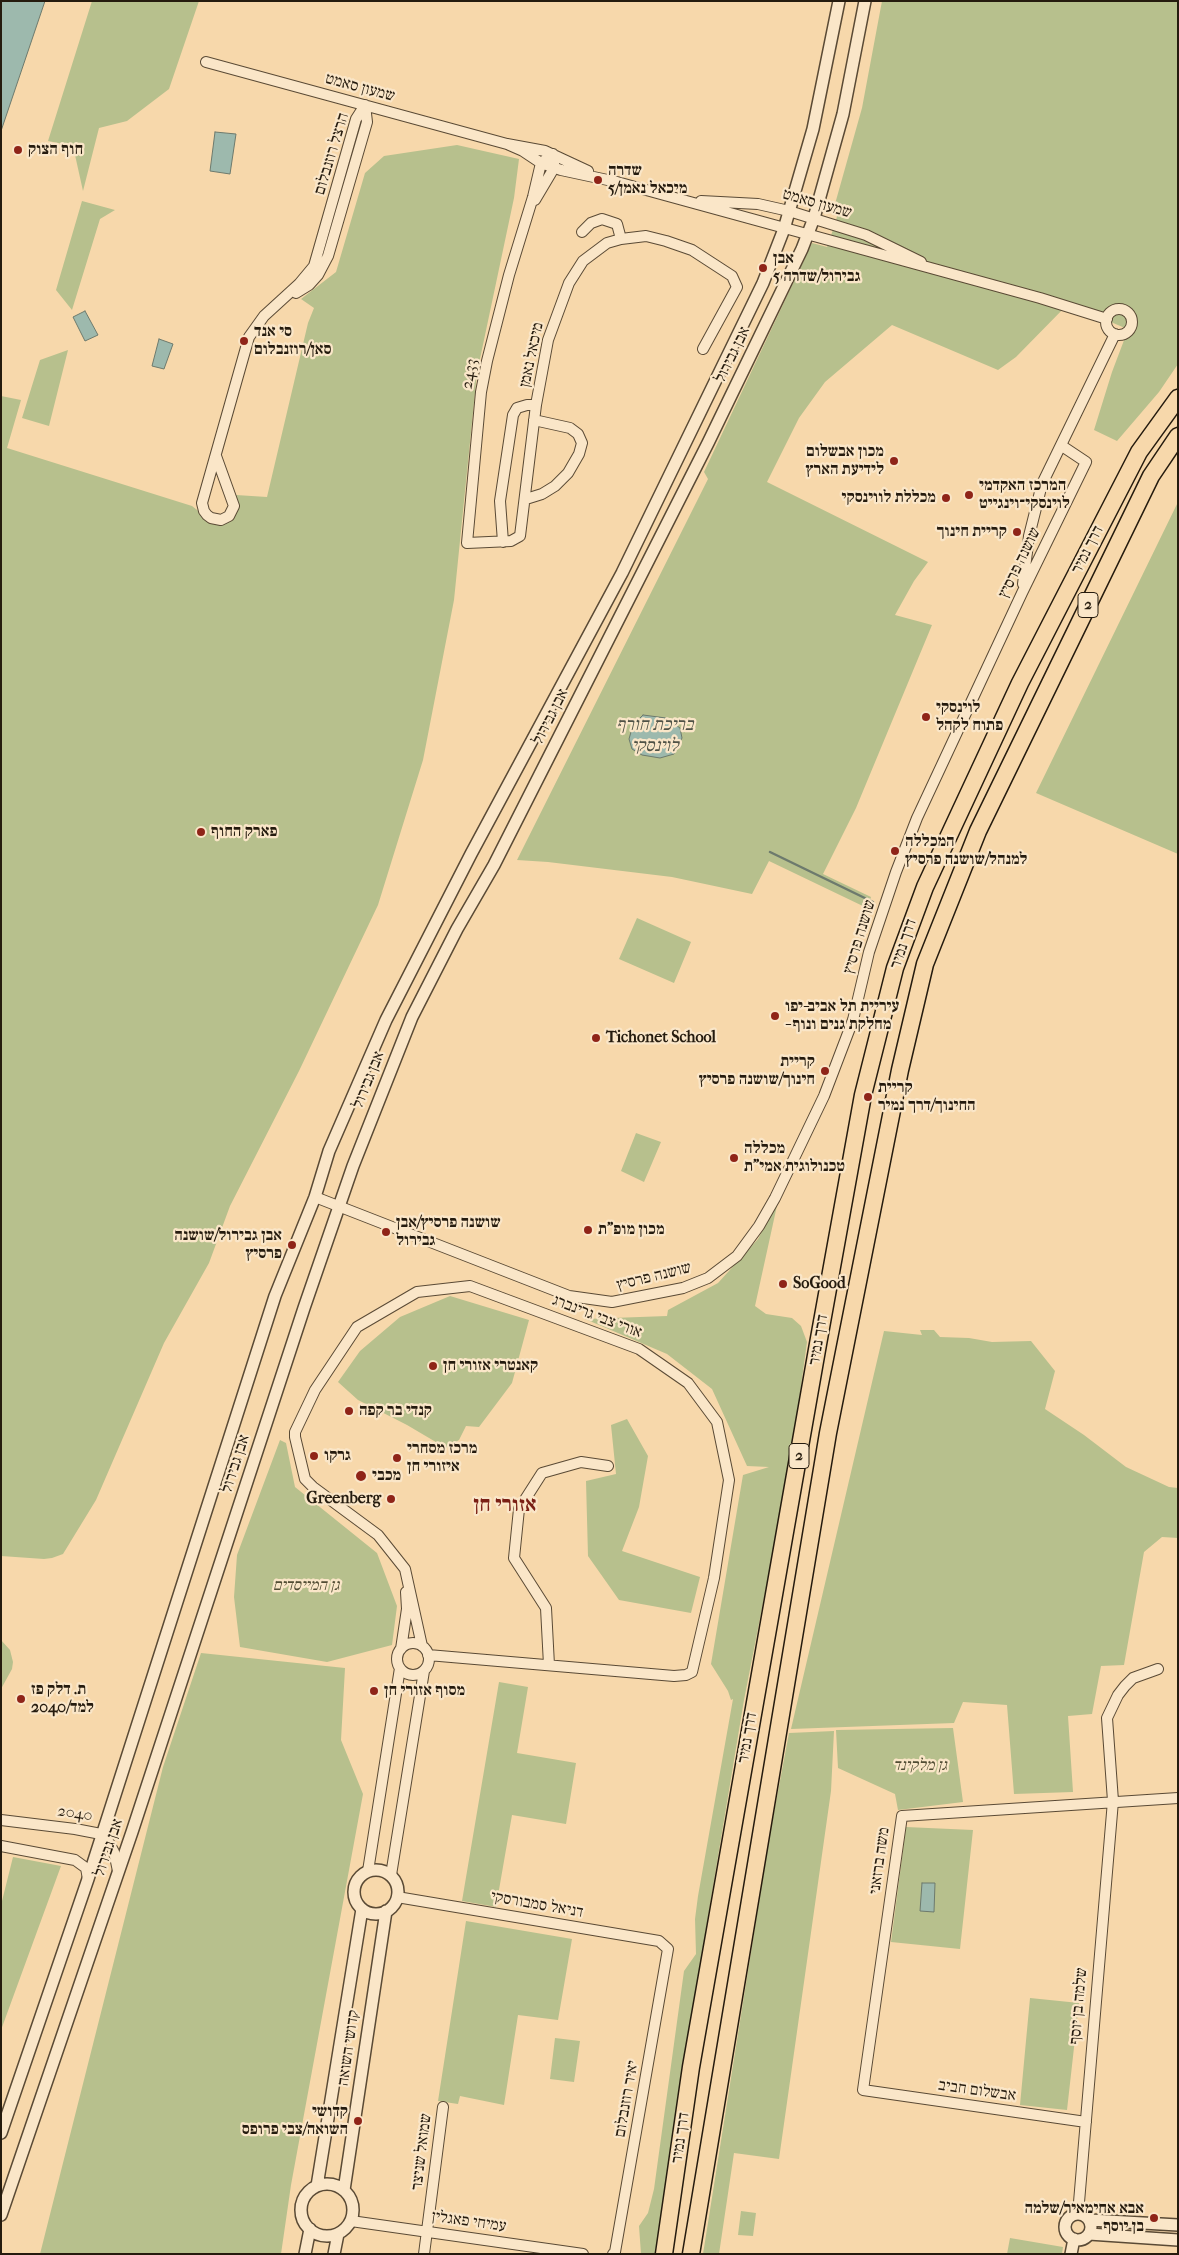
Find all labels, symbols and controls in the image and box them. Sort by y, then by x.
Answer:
street label: שמעון סאמט [323,70,397,106]
street label: הרצל רוזנבלום [310,111,354,197]
place label: חוף הצוק [28,140,83,160]
marker: חוף הצוק [12,144,24,156]
place label: שדרה 5/מיכאל נאמן [608,161,687,199]
marker: שדרה 5/מיכאל נאמן [592,174,604,186]
street label: שמעון סאמט [780,185,854,223]
place label: אבן גבירול/שדרה 5 [773,249,861,287]
marker: אבן גבירול/שדרה 5 [757,262,769,274]
street label: מיכאל נאמן [516,321,548,389]
place label: סי אנד סאן/רוזנבלום [254,322,332,360]
street label: אבן גבירול [711,324,755,386]
marker: סי אנד סאן/רוזנבלום [238,335,250,347]
street label: 2433 [458,357,482,391]
place label: מכון אבשלום לידיעת הארץ [806,442,884,480]
marker: מכון אבשלום לידיעת הארץ [888,455,900,467]
place label: המרכז האקדמי לוינסקי־וינגייט [979,476,1070,514]
place label: מכללת לווינסקי [842,488,936,508]
marker: המרכז האקדמי לוינסקי־וינגייט [963,489,975,501]
marker: מכללת לווינסקי [940,492,952,504]
place label: קריית חינוך [937,522,1007,542]
street label: דרך נמיר [1068,523,1108,577]
street label: שושנה פרסיץ [995,524,1045,602]
marker: קריית חינוך [1011,526,1023,538]
road number: 2 [1078,592,1098,618]
street label: אבן גבירול [529,686,573,748]
place label: לוינסקי פתוח לקהל [936,698,1003,736]
marker: לוינסקי פתוח לקהל [920,711,932,723]
water label: בריכת חורף לוינסקי [616,715,694,758]
place label: פארק החוף [211,822,277,842]
marker: פארק החוף [195,826,207,838]
place label: המכללה למנהל/שושנה פרסיץ [905,832,1027,870]
marker: המכללה למנהל/שושנה פרסיץ [889,845,901,857]
street label: שושנה פרסיץ [840,898,880,976]
street label: דרך נמיר [887,917,921,971]
place label: עיריית תל אביב-יפו - מחלקת גנים ונוף [785,997,899,1035]
marker: עיריית תל אביב-יפו - מחלקת גנים ונוף [769,1010,781,1022]
place label: Tichonet School [606,1028,716,1048]
marker: Tichonet School [590,1032,602,1044]
street label: אבן גבירול [349,1048,389,1112]
place label: קריית חינוך/שושנה פרסיץ [699,1052,815,1090]
marker: קריית חינוך/שושנה פרסיץ [819,1065,831,1077]
place label: קריית החינוך/דרך נמיר [878,1078,976,1116]
marker: קריית החינוך/דרך נמיר [862,1091,874,1103]
place label: מכללה טכנולוגית אמי"ת [744,1139,845,1177]
marker: מכללה טכנולוגית אמי"ת [728,1152,740,1164]
place label: שושנה פרסיץ/אבן גבירול [396,1213,501,1251]
place label: מכון מופ"ת [598,1220,665,1240]
marker: מכון מופ"ת [582,1224,594,1236]
place label: אבן גבירול/שושנה פרסיץ [174,1226,282,1264]
marker: שושנה פרסיץ/אבן גבירול [380,1226,392,1238]
marker: אבן גבירול/שושנה פרסיץ [286,1239,298,1251]
street label: שושנה פרסיץ [615,1258,693,1296]
place label: SoGood [793,1274,846,1294]
marker: SoGood [777,1278,789,1290]
street label: אורי צבי גרינברג [549,1291,645,1343]
street label: דרך נמיר [805,1313,833,1367]
place label: קאנטרי אזורי חן [443,1356,538,1376]
marker: קאנטרי אזורי חן [427,1360,439,1372]
place label: קנדי בר קפה [359,1401,432,1421]
marker: קנדי בר קפה [343,1405,355,1417]
street label: אבן גבירול [218,1432,254,1496]
place label: מרכז מסחרי איזורי חן [407,1439,478,1477]
road number: 2 [789,1444,809,1468]
place label: גרקו [324,1446,351,1466]
marker: גרקו [308,1450,320,1462]
marker: מרכז מסחרי איזורי חן [391,1452,403,1464]
place label: מכבי [372,1466,401,1486]
marker: מכבי [354,1469,368,1483]
place label: Greenberg [306,1489,381,1509]
marker: Greenberg [385,1493,397,1505]
district label: אזורי חן [474,1493,536,1519]
park label: גן המייסדים [273,1576,339,1596]
place label: ת. דלק פז למד/2040 [31,1680,94,1718]
place label: מסוף אזורי חן [384,1681,465,1701]
marker: מסוף אזורי חן [368,1685,380,1697]
marker: ת. דלק פז למד/2040 [15,1693,27,1705]
street label: דרך נמיר [734,1711,762,1765]
park label: גן מלקינד [893,1756,947,1776]
street label: 2040 [56,1802,94,1826]
street label: אבן גבירול [90,1816,128,1880]
street label: משה ברזאני [866,1826,894,1896]
street label: דניאל סמבורסקי [489,1887,585,1923]
street label: שלמה בן יוסף [1066,1967,1092,2045]
street label: קדושי השואה [334,2009,364,2087]
street label: יאיר רוזנבלום [611,2059,643,2139]
street label: אבשלום חביב [937,2076,1017,2106]
place label: קדושי השואה/צבי פרופס [242,2102,348,2140]
street label: דרך נמיר [668,2111,694,2165]
street label: שמואל שניצר [408,2112,436,2192]
marker: קדושי השואה/צבי פרופס [352,2115,364,2127]
place label: אבא אחימאיר/שלמה בן יוסף [1024,2199,1144,2237]
street label: עמיחי פאגלין [431,2207,507,2237]
marker: אבא אחימאיר/שלמה בן יוסף [1148,2212,1160,2224]

